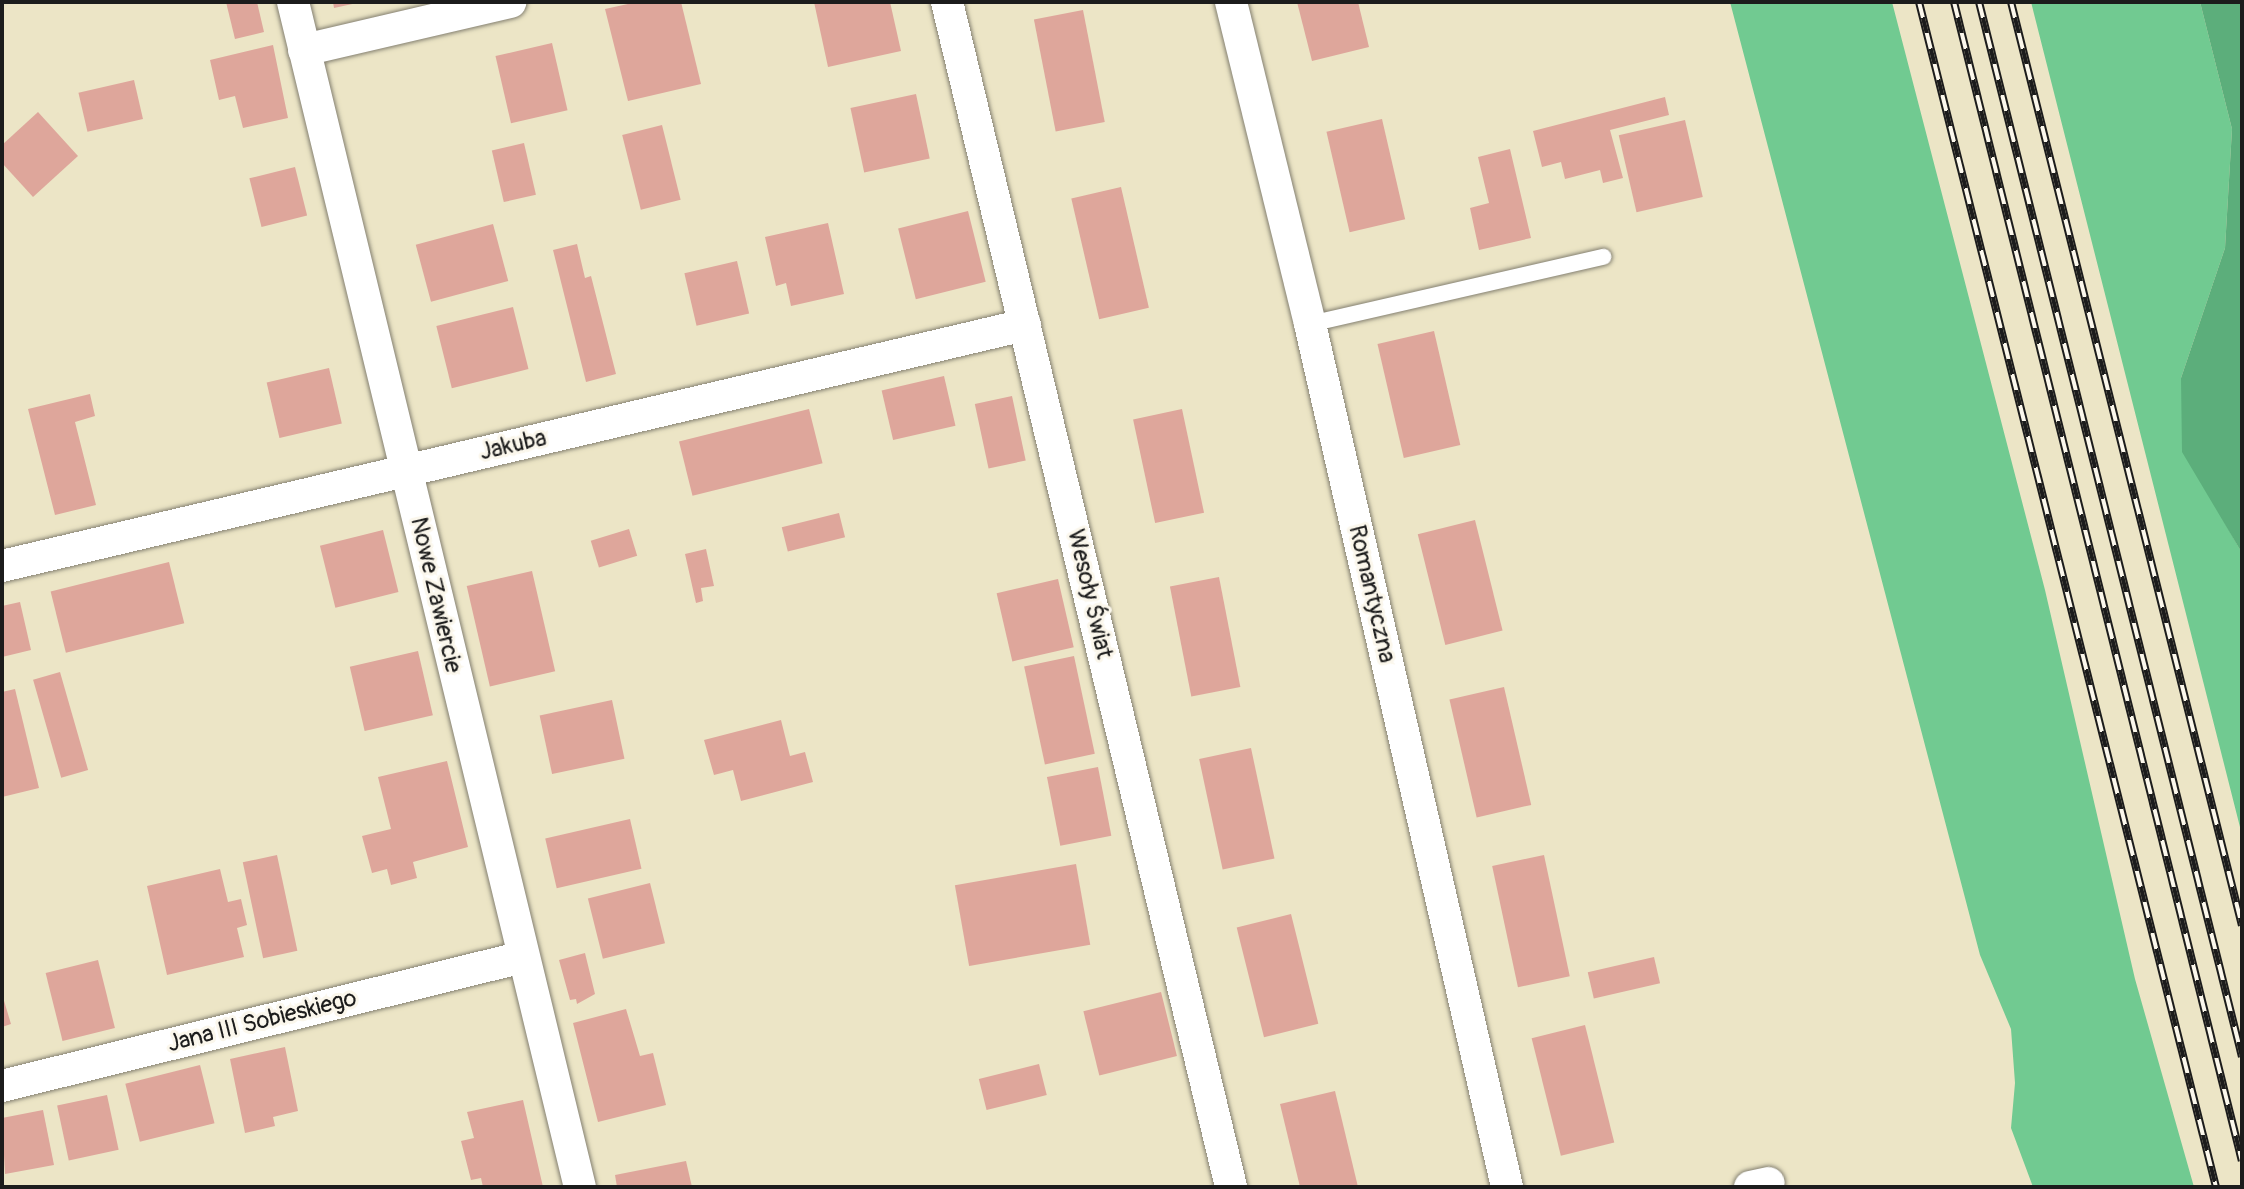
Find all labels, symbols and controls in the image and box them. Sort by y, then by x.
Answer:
street label: Jakuba [477,423,549,467]
street label: Nowe Zawiercie [404,514,468,676]
street label: Romantyczna [1342,522,1402,666]
street label: Wesoły Świat [1061,526,1119,662]
street label: Jana III Sobieskiego [164,984,360,1058]

